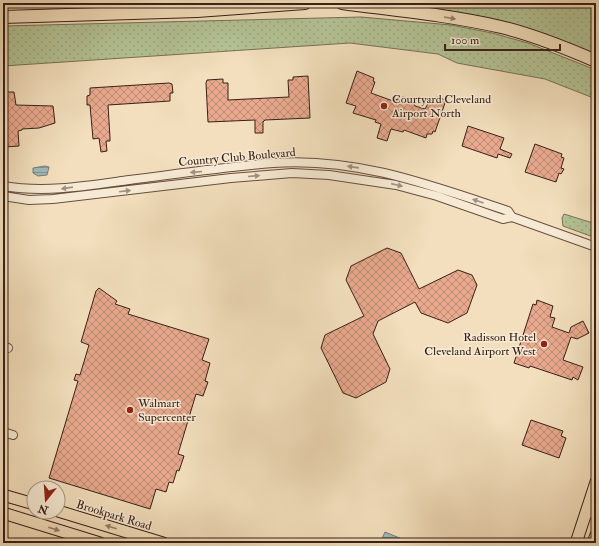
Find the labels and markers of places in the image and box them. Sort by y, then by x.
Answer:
place label: Courtyard Cleveland Airport North [391,92,491,121]
marker: Courtyard Cleveland Airport North [379,101,389,111]
place label: Radisson Hotel Cleveland Airport West [424,330,536,359]
marker: Radisson Hotel Cleveland Airport West [539,339,549,349]
place label: Walmart Supercenter [137,396,196,425]
marker: Walmart Supercenter [125,405,135,415]

